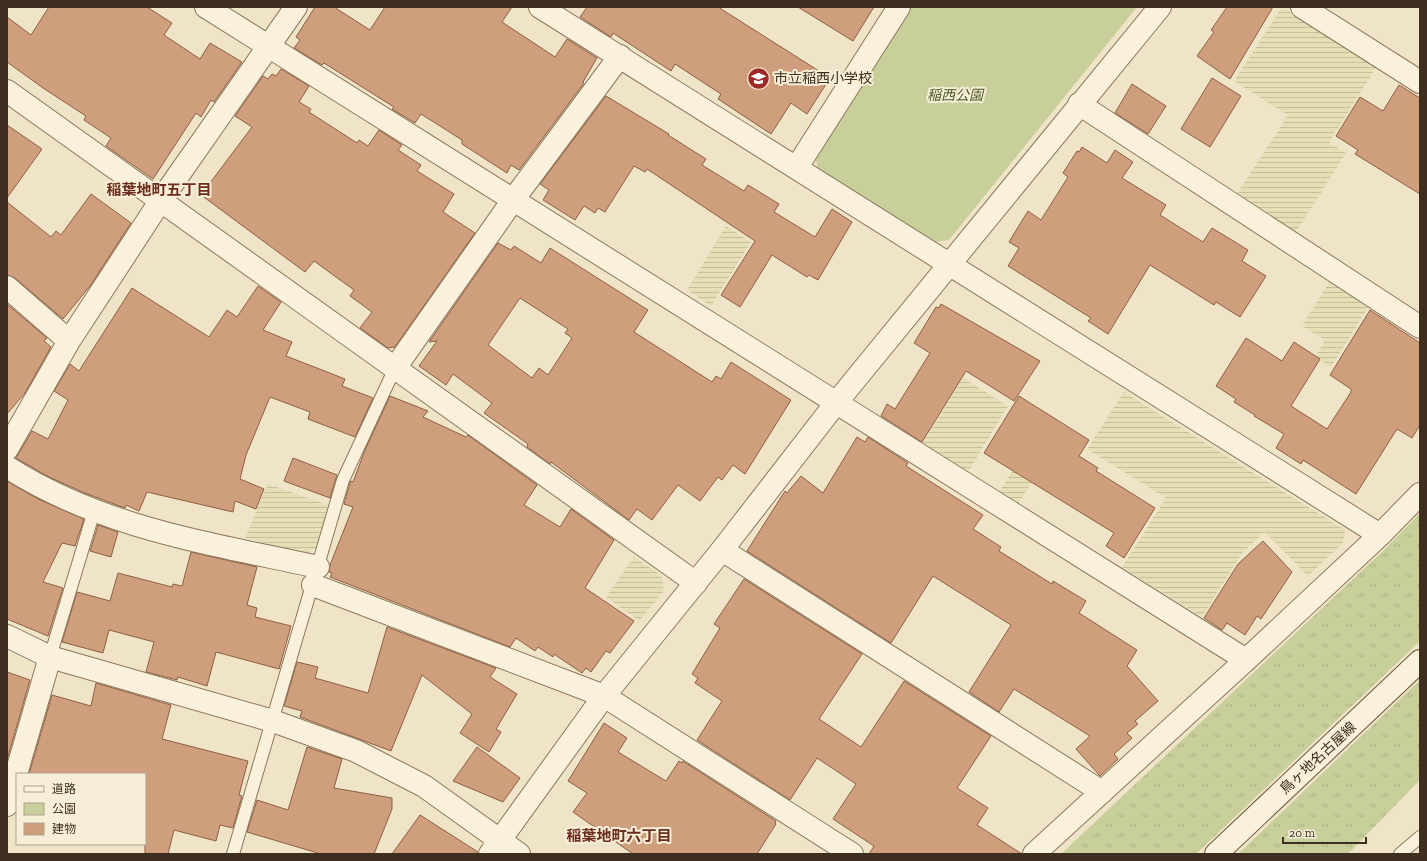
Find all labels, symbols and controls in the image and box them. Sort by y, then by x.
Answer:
school or university icon: 市立稲西小学校 [745,65,771,91]
place label: 市立稲西小学校 [774,70,872,87]
park label: 稲西公園 [927,87,985,104]
district label: 稲葉地町五丁目 [106,181,212,199]
street label: 鳥ヶ地名古屋線 [1276,718,1360,798]
legend [16,773,146,845]
text: 道路 [52,782,76,796]
text: 公園 [52,802,76,816]
scale bar [1283,819,1366,845]
text: 建物 [52,822,76,836]
text: 20 m [1289,826,1316,840]
district label: 稲葉地町六丁目 [566,827,672,845]

